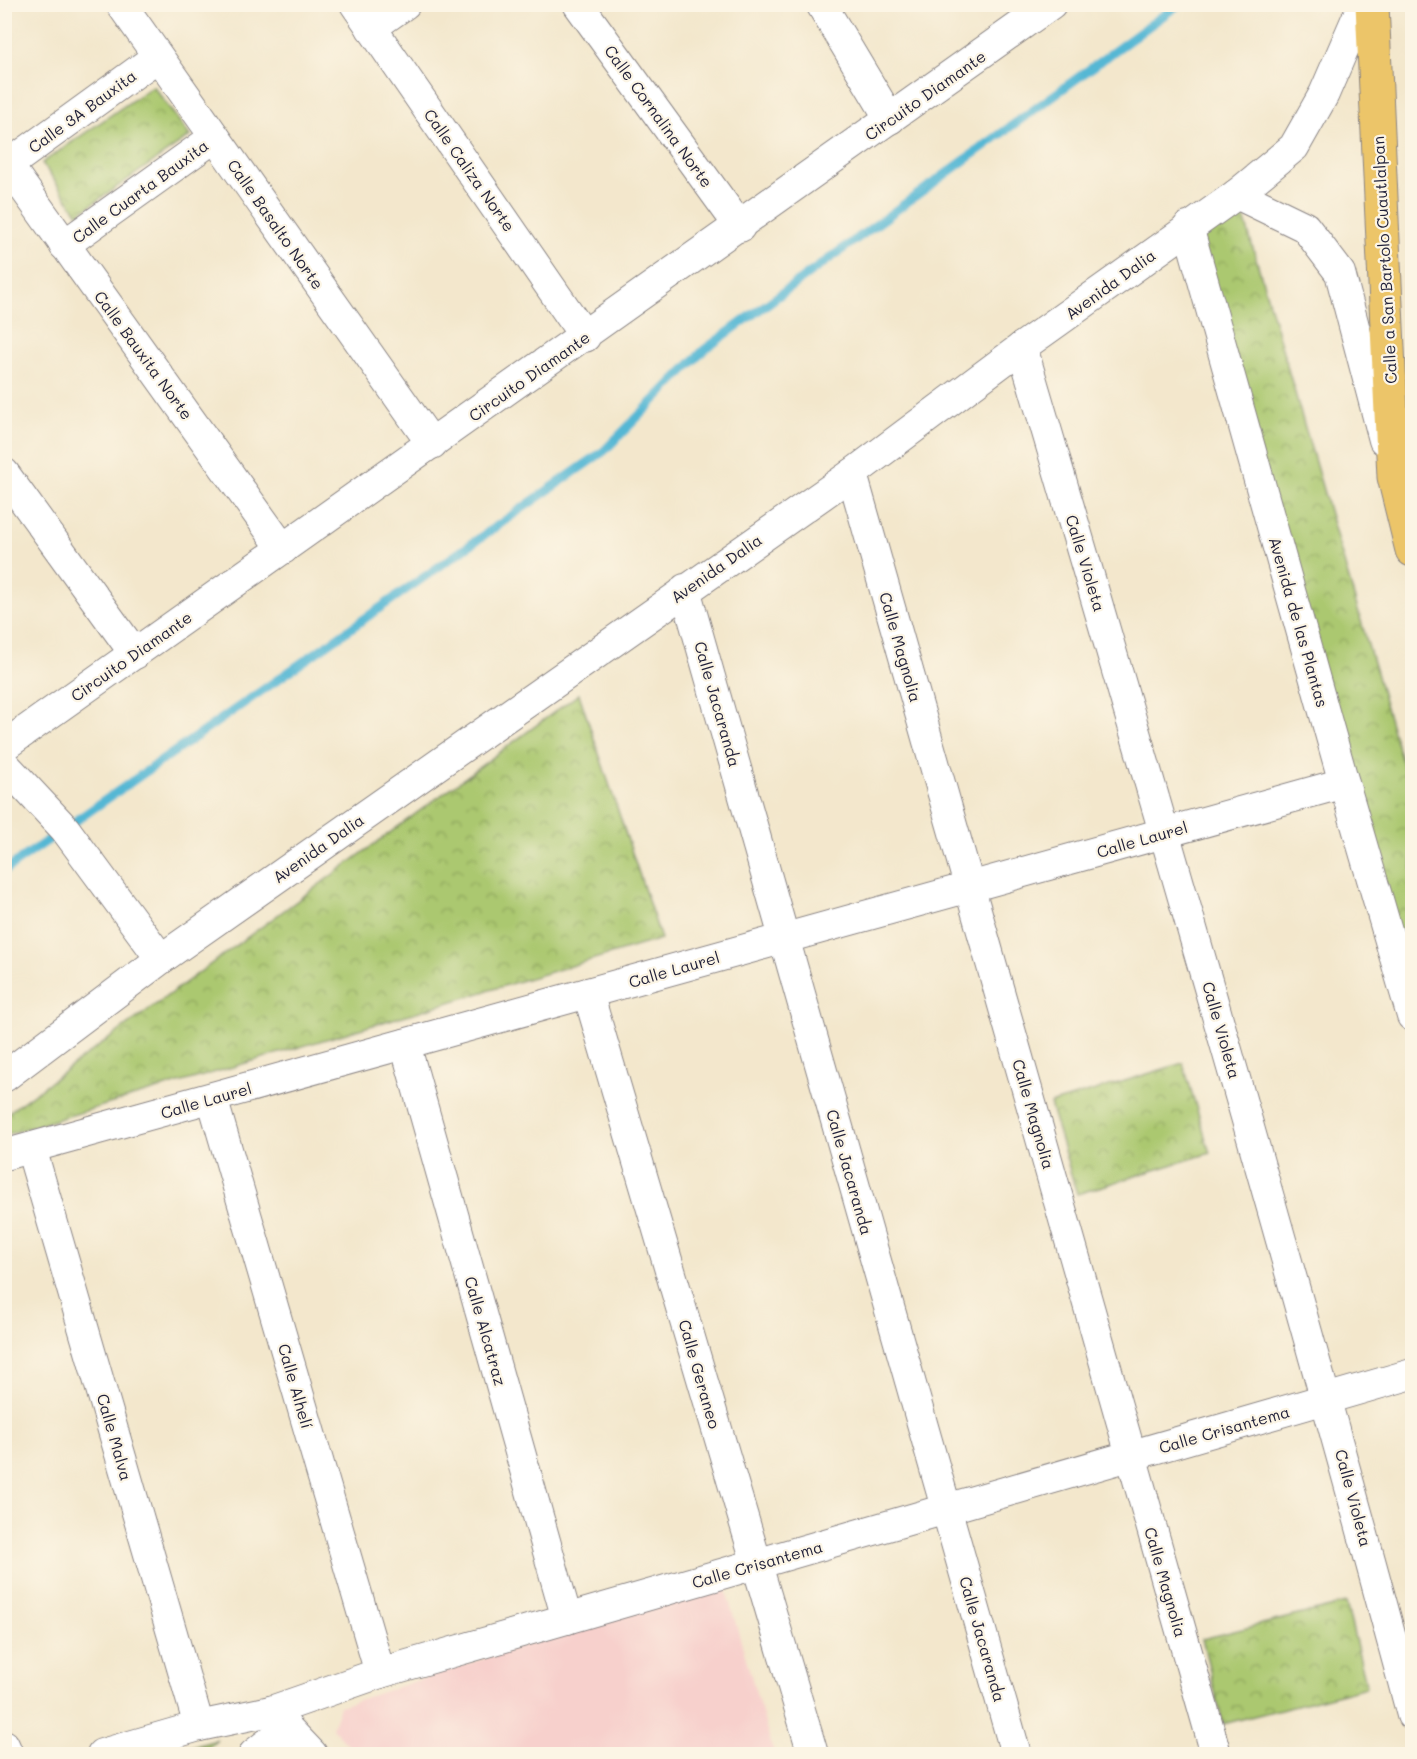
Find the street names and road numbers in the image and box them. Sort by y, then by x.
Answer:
street label: Calle Cornalina Norte [600,41,718,191]
street label: Circuito Diamante [860,45,990,145]
street label: Calle 3A Bauxita [24,65,140,157]
street label: Calle Caliza Norte [420,105,520,235]
street label: Calle Cuarta Bauxita [68,134,212,248]
street label: Calle a San Bartolo Cuautlalpan [1367,136,1401,384]
street label: Calle Basalto Norte [223,155,329,293]
street label: Avenida Dalia [1061,244,1159,324]
street label: Calle Bauxita Norte [90,286,198,424]
street label: Circuito Diamante [464,326,594,426]
street label: Calle Violeta [1061,512,1111,614]
street label: Avenida Dalia [666,529,766,607]
street label: Avenida de las Plantas [1265,534,1333,710]
street label: Calle Magnolia [875,589,927,705]
street label: Circuito Diamante [66,606,196,706]
street label: Calle Jacaranda [690,639,746,769]
street label: Avenida Dalia [268,809,368,887]
street label: Calle Laurel [1094,816,1190,862]
street label: Calle Laurel [626,946,722,992]
street label: Calle Violeta [1198,979,1246,1081]
street label: Calle Magnolia [1008,1056,1060,1172]
street label: Calle Laurel [158,1077,254,1123]
street label: Calle Jacaranda [822,1107,878,1237]
street label: Calle Alcatraz [460,1274,512,1388]
street label: Calle Geraneo [674,1317,726,1431]
street label: Calle Alhelí [274,1341,318,1431]
street label: Calle Malva [93,1391,137,1483]
street label: Calle Crisantema [1156,1400,1292,1458]
street label: Calle Violeta [1331,1447,1377,1549]
street label: Calle Magnolia [1140,1524,1192,1640]
street label: Calle Crisantema [689,1535,825,1593]
street label: Calle Jacaranda [955,1574,1011,1704]

